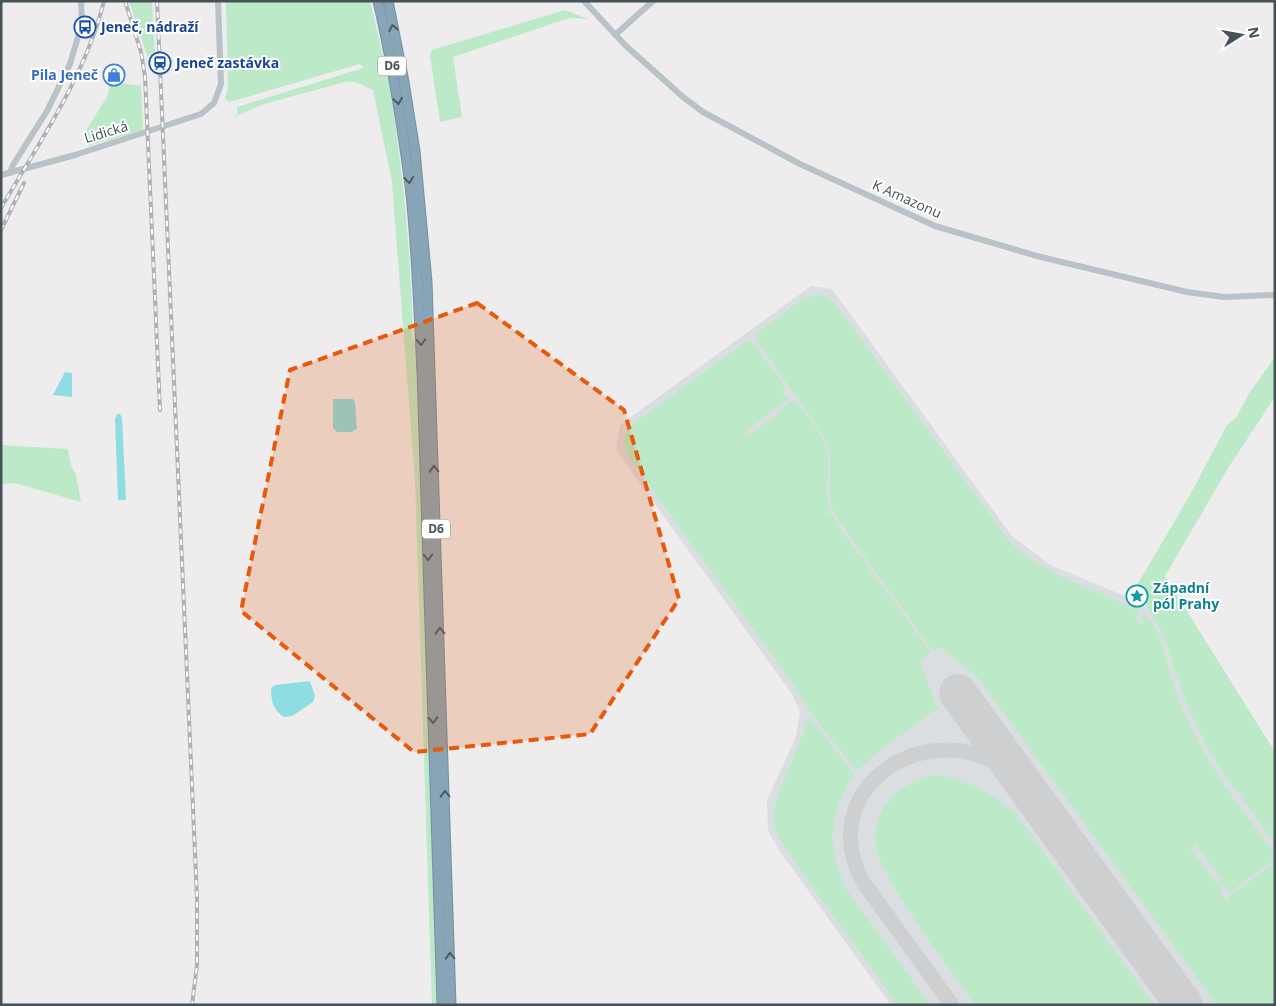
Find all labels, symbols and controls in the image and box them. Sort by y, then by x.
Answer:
north arrow [1216,10,1266,60]
bus stop icon: Jeneč, nádraží [73,15,97,39]
place label: Jeneč, nádraží [99,17,199,36]
one-way arrow [389,23,399,32]
text: N [1244,25,1265,40]
station icon: Jeneč zastávka [148,51,172,75]
place label: Jeneč zastávka [174,53,279,72]
road number: D6 [378,56,406,76]
shop icon: Pila Jeneč [102,63,126,87]
place label: Pila Jeneč [31,65,99,84]
one-way arrow [392,96,402,105]
street label: Lidická [82,116,130,147]
street label: K Amazonu [870,175,945,222]
one-way arrow [403,177,414,185]
one-way arrow [415,339,426,347]
one-way arrow [429,465,440,473]
road number: D6 [422,520,450,538]
one-way arrow [423,554,433,561]
place label: Západní pól Prahy [1153,578,1219,613]
place icon: Západní pól Prahy [1125,584,1149,608]
one-way arrow [434,627,445,635]
one-way arrow [428,716,438,724]
one-way arrow [440,789,450,797]
one-way arrow [445,952,455,960]

